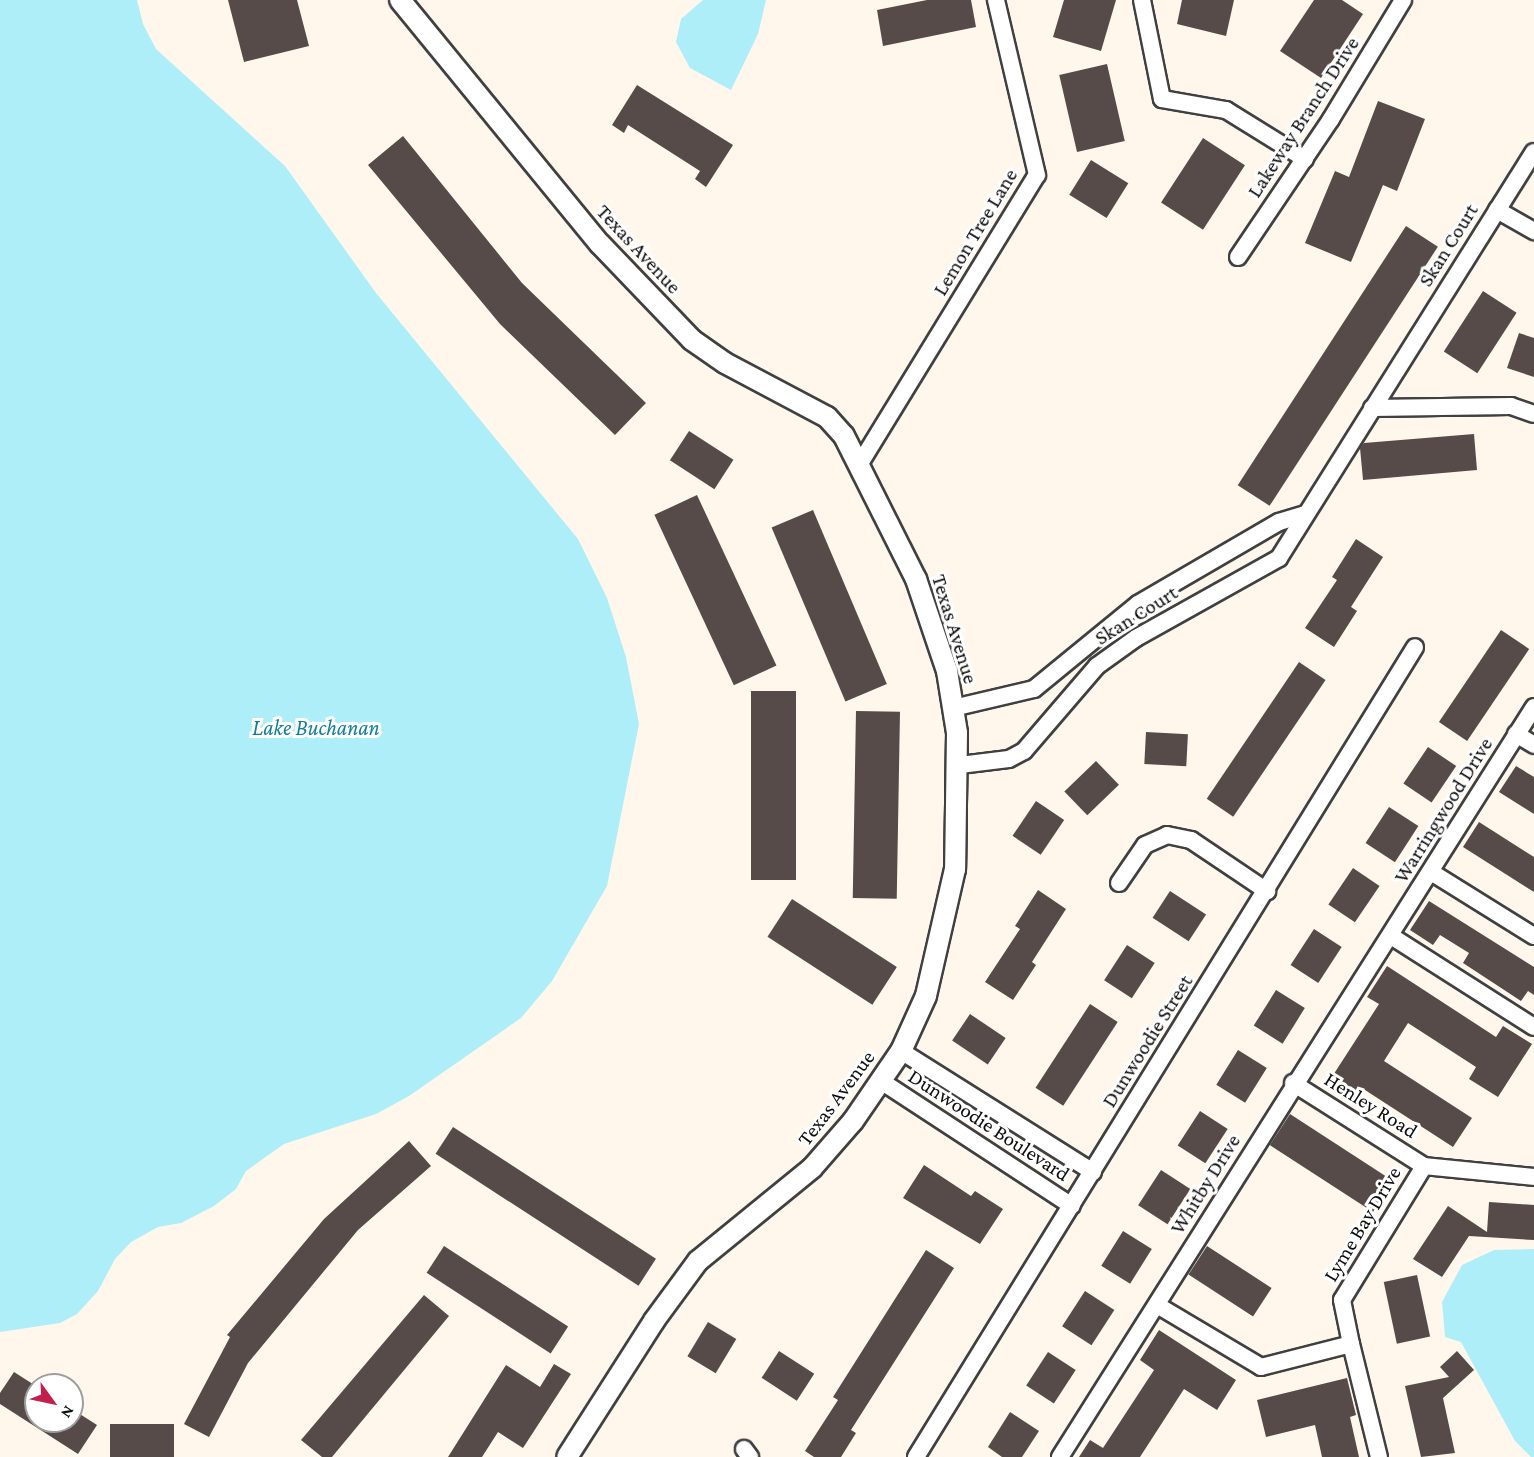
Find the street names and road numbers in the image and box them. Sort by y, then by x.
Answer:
street label: Lakeway Branch Drive [1242,32,1364,202]
street label: Lemon Tree Lane [927,164,1023,300]
street label: Texas Avenue [591,199,687,299]
street label: Skan Court [1413,199,1483,291]
street label: Texas Avenue [926,571,984,687]
street label: Skan Court [1090,580,1182,650]
street label: Warringwood Drive [1388,733,1498,887]
street label: Dunwoodie Street [1096,970,1198,1112]
street label: Texas Avenue [792,1045,880,1151]
street label: Dunwoodie Boulevard [904,1063,1074,1187]
street label: Henley Road [1320,1066,1422,1144]
street label: Whitby Drive [1164,1129,1246,1239]
street label: Lyme Bay Drive [1318,1162,1406,1286]

